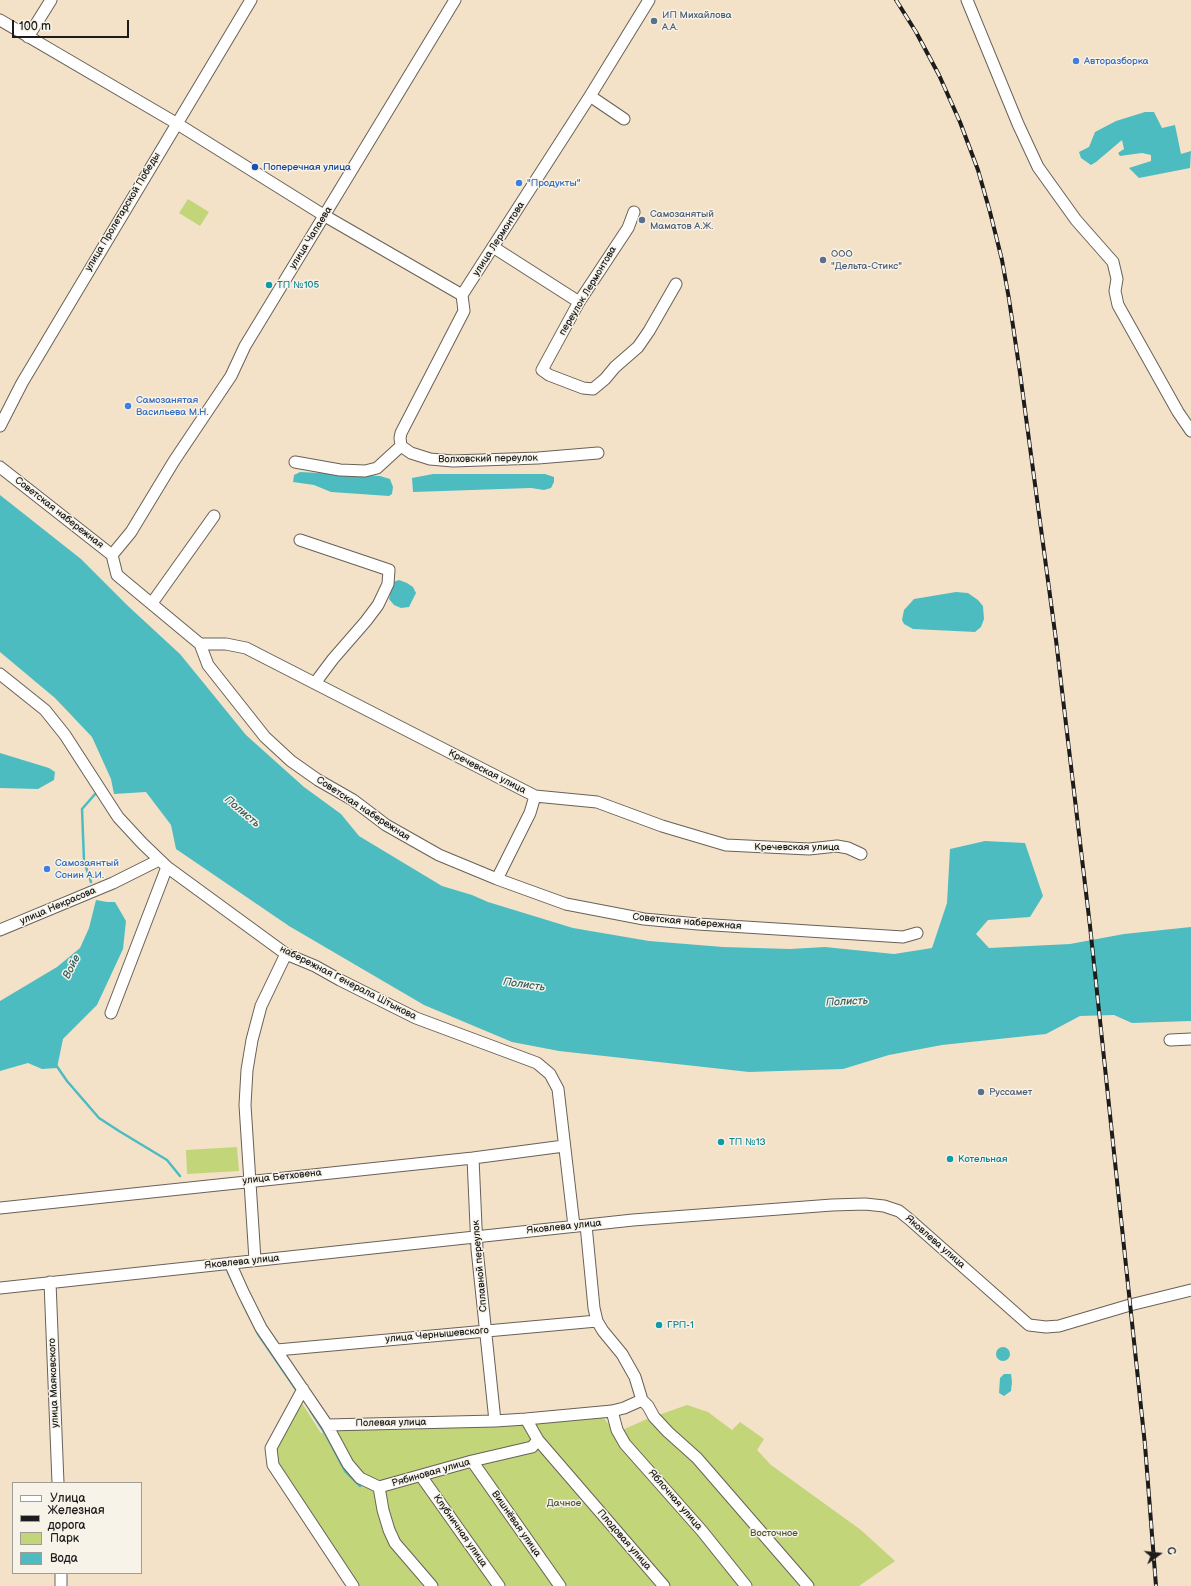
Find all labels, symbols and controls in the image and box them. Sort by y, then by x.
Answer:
place label: ИП Михайлова А.А. [662,9,732,32]
scale bar [14,12,131,38]
marker: ИП Михайлова А.А. [649,16,659,26]
text: 100 m [19,19,51,34]
place label: Авторазборка [1084,55,1149,67]
marker: Авторазборка [1071,56,1081,66]
street label: улица Пролетарской Победы [83,150,163,274]
place label: Поперечная улица [263,161,351,173]
marker: Поперечная улица [250,162,260,172]
place label: "Продукты" [527,177,580,189]
marker: "Продукты" [514,178,524,188]
street label: улица Лермонтова [470,200,528,278]
street label: улица Чапаева [287,205,335,271]
place label: Самозанятый Маматов А.Ж. [650,208,714,232]
marker: Самозанятый Маматов А.Ж. [637,215,647,225]
street label: переулок Лермонтова [557,244,619,338]
place label: ООО "Дельта-Стикс" [831,248,902,272]
marker: ООО "Дельта-Стикс" [818,255,828,265]
place label: ТП №105 [277,279,319,291]
marker: ТП №105 [264,280,274,290]
place label: Самозанятая Васильева М.Н. [136,394,208,418]
marker: Самозанятая Васильева М.Н. [123,401,133,411]
street label: Волховский переулок [438,452,538,466]
street label: Советская набережная [12,475,106,551]
street label: Кречевская улица [446,747,528,797]
street label: Советская набережная [314,774,412,844]
water label: Полисть [222,793,262,831]
street label: Кречевская улица [754,841,840,853]
place label: Самозаянтый Сонин А.И. [55,857,119,880]
marker: Самозаянтый Сонин А.И. [42,864,52,874]
street label: улица Некрасова [18,885,98,927]
street label: Советская набережная [632,911,742,933]
street label: набережная Генерала Штыкова [278,943,418,1023]
water label: Войе [60,953,84,981]
water label: Полисть [502,976,546,994]
water label: Полисть [826,994,868,1010]
place label: Руссамет [989,1086,1032,1098]
marker: Руссамет [976,1087,986,1097]
place label: ТП №13 [729,1136,766,1148]
marker: ТП №13 [716,1137,726,1147]
place label: Котельная [958,1153,1007,1165]
marker: Котельная [945,1154,955,1164]
street label: улица Бетховена [242,1167,322,1187]
street label: Яковлева улица [903,1213,967,1271]
street label: Яковлева улица [526,1217,602,1237]
street label: Сплавной переулок [470,1220,490,1312]
street label: Яковлева улица [204,1252,280,1272]
place label: ГРП-1 [667,1319,694,1331]
marker: ГРП-1 [654,1320,664,1330]
street label: улица Чернышевского [385,1325,489,1345]
street label: улица Маяковского [46,1338,62,1428]
street label: Полевая улица [355,1416,427,1430]
street label: Рябиновая улица [390,1456,472,1490]
street label: Яблочная улица [646,1467,704,1533]
legend [12,1482,142,1574]
street label: Вишнёвая улица [489,1489,543,1559]
text: Улица [50,1491,86,1506]
street label: Клубничная улица [430,1492,490,1570]
park label: Дачное [547,1497,581,1509]
text: Железная дорога [48,1503,105,1533]
street label: Плодовая улица [594,1507,654,1573]
park label: Восточное [750,1527,798,1539]
text: Парк [50,1531,79,1546]
north arrow [1139,1534,1179,1574]
text: С [1164,1545,1178,1556]
text: Вода [50,1551,78,1566]

